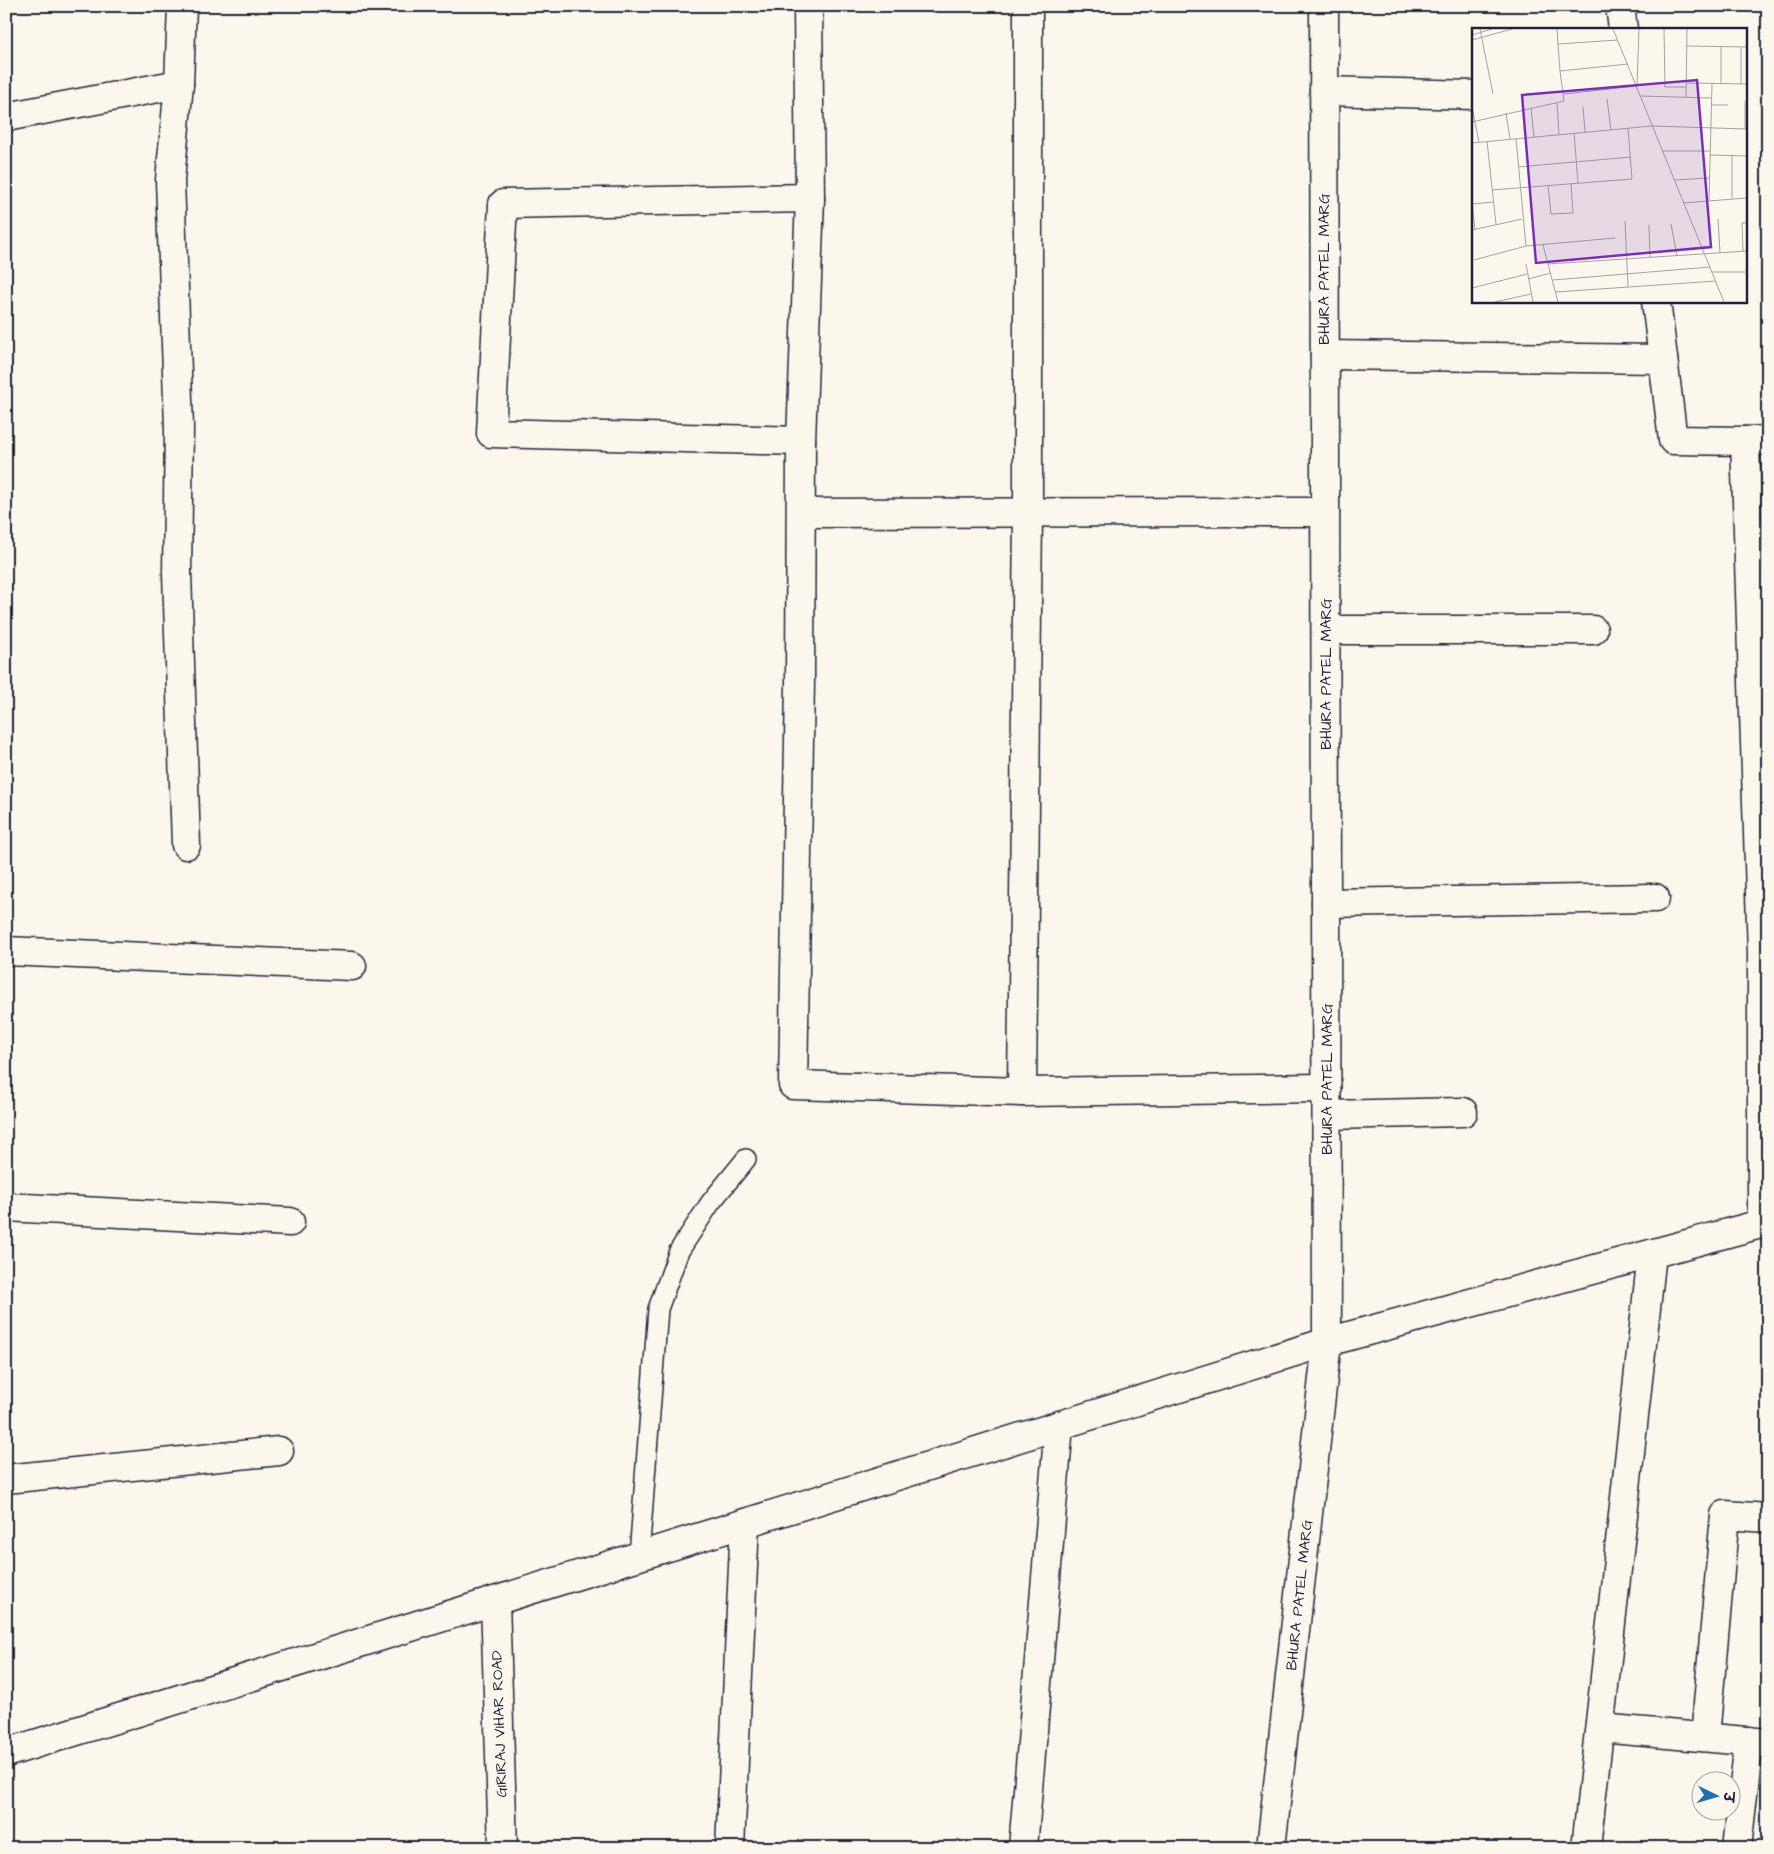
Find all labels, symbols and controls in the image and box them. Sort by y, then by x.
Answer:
inset map [1472,28,1746,302]
street label: BHURA PATEL MARG [1314,193,1335,345]
street label: BHURA PATEL MARG [1316,598,1337,750]
street label: BHURA PATEL MARG [1317,1003,1338,1155]
street label: BHURA PATEL MARG [1281,1518,1318,1671]
street label: GIRIRAJ VIHAR ROAD [486,1650,513,1798]
north arrow [1692,1772,1742,1822]
text: उ [1717,1790,1738,1804]

